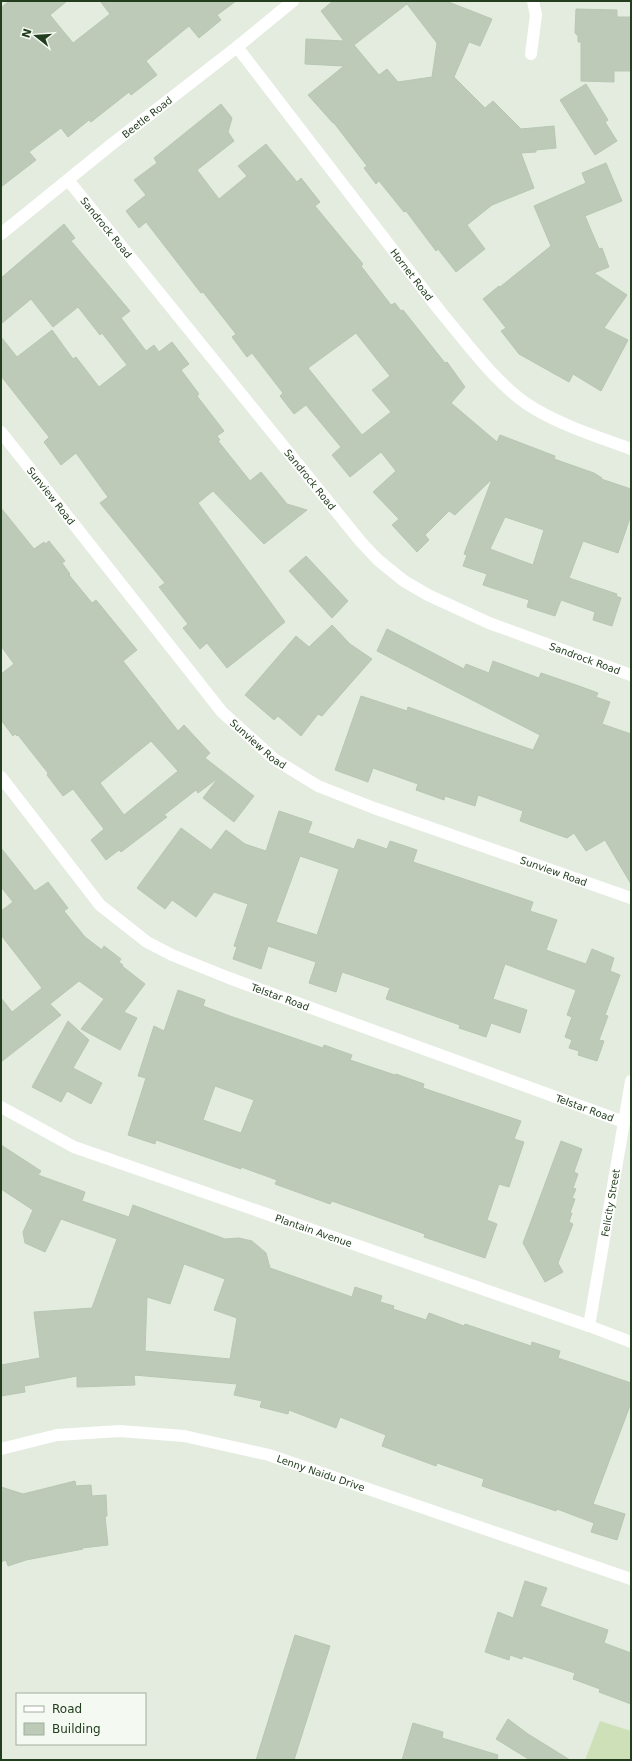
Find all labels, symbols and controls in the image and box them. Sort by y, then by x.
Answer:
north arrow [16,16,56,56]
text: N [19,27,34,40]
street label: Beetle Road [120,94,174,140]
street label: Sandrock Road [79,195,134,260]
street label: Hornet Road [389,246,435,303]
street label: Sandrock Road [282,447,338,512]
street label: Sunview Road [25,465,77,527]
street label: Sandrock Road [548,640,622,676]
street label: Sunview Road [228,717,288,771]
street label: Sunview Road [519,854,589,888]
street label: Telstar Road [249,981,311,1012]
street label: Telstar Road [553,1092,615,1123]
street label: Felicity Street [599,1168,621,1238]
street label: Plantain Avenue [274,1212,354,1249]
street label: Lenny Naidu Drive [275,1453,366,1493]
legend [16,1693,146,1745]
text: Road [52,1702,82,1716]
text: Building [52,1722,101,1736]

